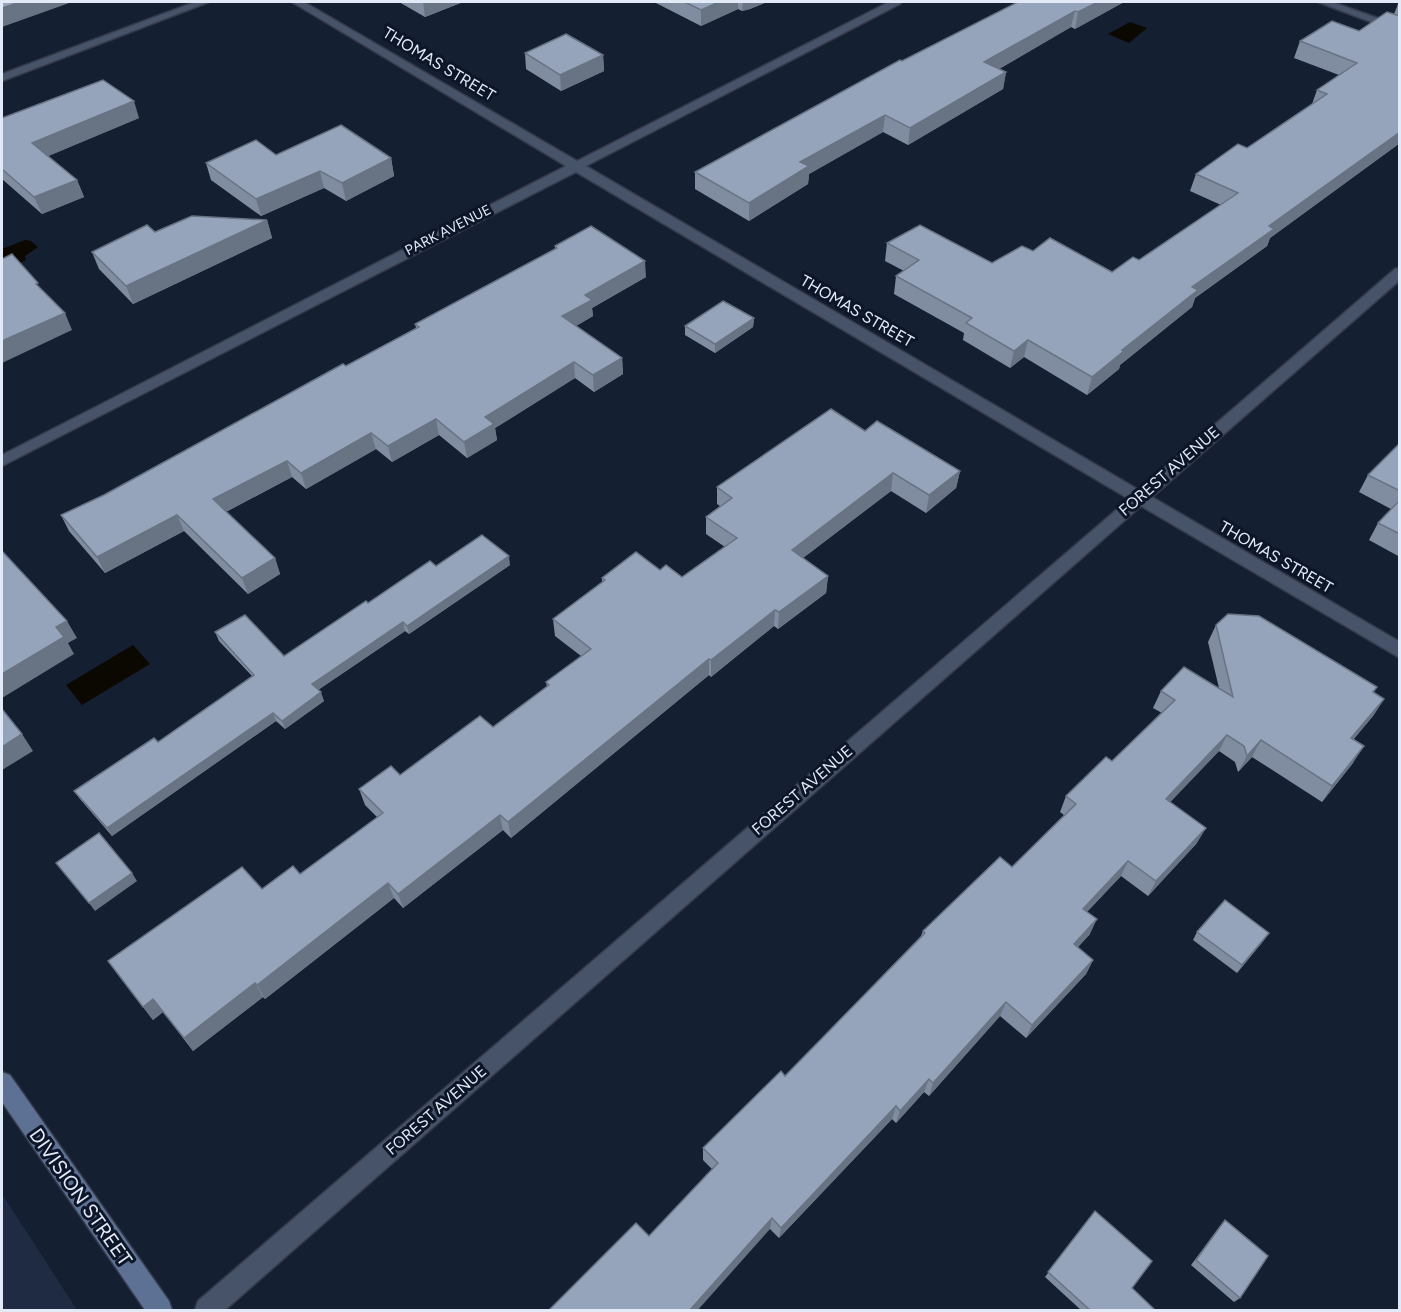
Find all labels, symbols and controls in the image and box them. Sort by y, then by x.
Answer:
street label: THOMAS STREET [379,23,499,105]
street label: PARK AVENUE [402,201,494,259]
street label: THOMAS STREET [797,271,917,351]
street label: FOREST AVENUE [1115,422,1223,520]
street label: THOMAS STREET [1216,517,1336,597]
street label: FOREST AVENUE [748,741,856,839]
street label: FOREST AVENUE [382,1061,490,1159]
street label: DIVISION STREET [25,1123,137,1271]

